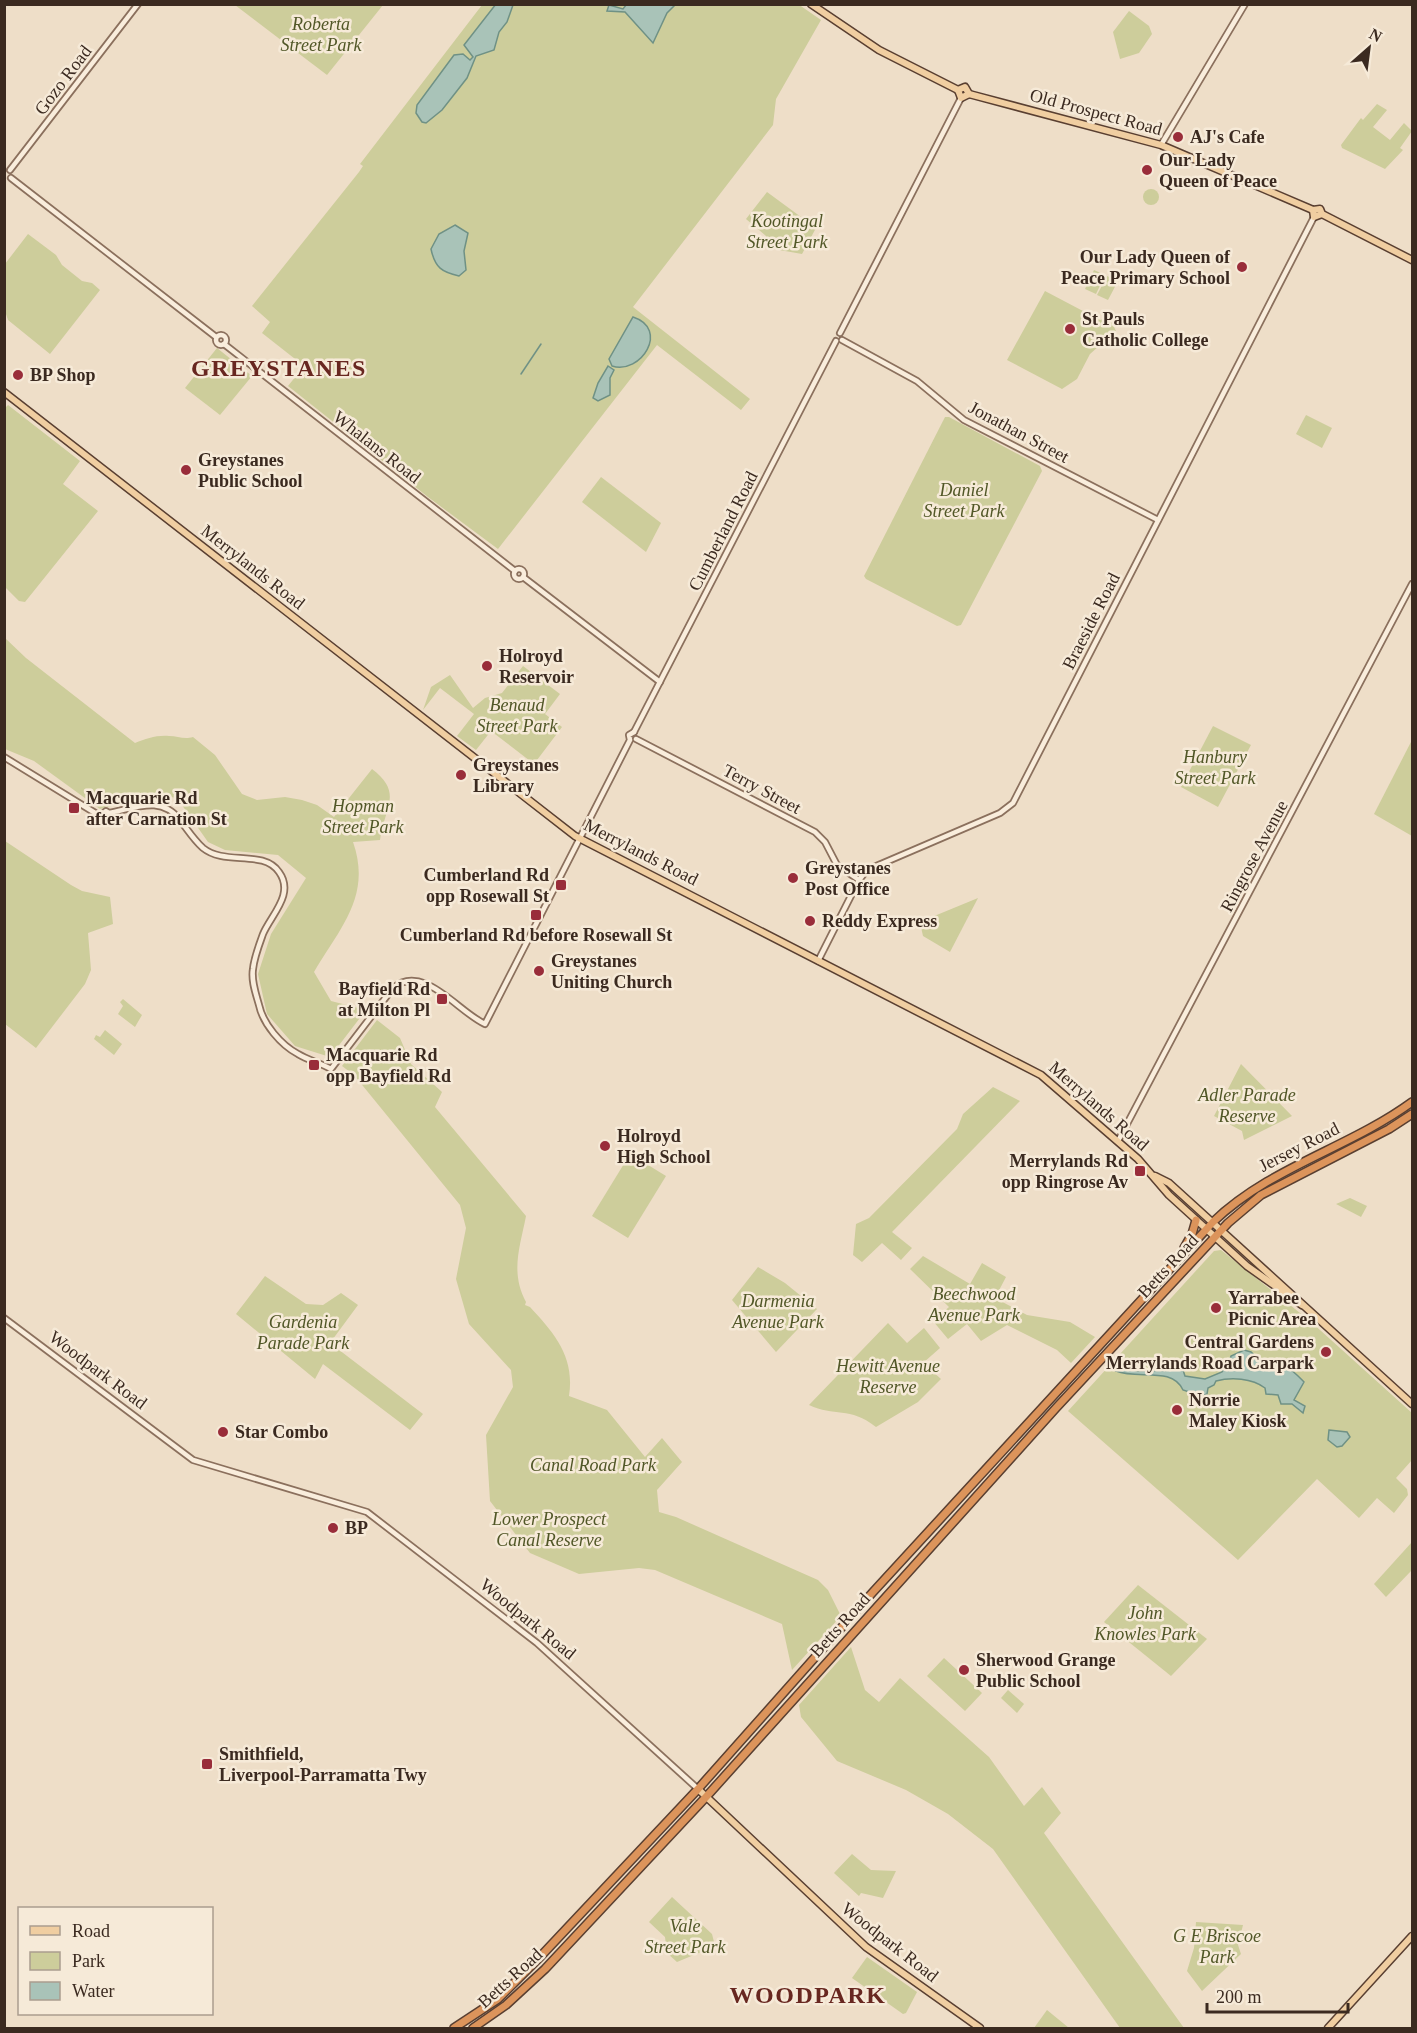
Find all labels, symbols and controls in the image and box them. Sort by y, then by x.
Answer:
park label: Roberta Street Park [281,14,362,55]
north arrow [1339,18,1399,78]
text: N [1367,25,1385,46]
street label: Gozo Road [30,41,96,119]
street label: Old Prospect Road [1028,85,1164,139]
place label: AJ's Cafe [1190,127,1265,147]
marker: AJ's Cafe [1171,130,1185,144]
place label: Our Lady Queen of Peace [1159,150,1277,191]
marker: Our Lady Queen of Peace [1140,163,1154,177]
park label: Kootingal Street Park [747,211,828,252]
place label: Our Lady Queen of Peace Primary School [1061,247,1231,288]
marker: Our Lady Queen of Peace Primary School [1235,260,1249,274]
place label: St Pauls Catholic College [1082,309,1208,350]
marker: St Pauls Catholic College [1063,322,1077,336]
district label: GREYSTANES [191,355,367,381]
place label: BP Shop [30,365,96,385]
marker: BP Shop [11,368,25,382]
street label: Jonathan Street [966,397,1072,467]
street label: Whalans Road [329,407,425,487]
place label: Greystanes Public School [198,450,303,491]
marker: Greystanes Public School [179,463,193,477]
street label: Cumberland Road [684,468,762,594]
park label: Daniel Street Park [924,480,1005,521]
street label: Merrylands Road [197,520,309,614]
street label: Braeside Road [1058,569,1124,673]
place label: Holroyd Reservoir [499,646,574,687]
marker: Holroyd Reservoir [480,659,494,673]
park label: Benaud Street Park [477,695,558,736]
park label: Hanbury Street Park [1175,747,1256,788]
place label: Greystanes Library [473,755,559,796]
street label: Terry Street [720,760,804,818]
marker: Greystanes Library [454,768,468,782]
place label: Macquarie Rd after Carnation St [86,788,227,829]
park label: Hopman Street Park [323,796,404,837]
street label: Ringrose Avenue [1216,797,1292,915]
marker: Macquarie Rd after Carnation St [67,801,81,815]
street label: Merrylands Road [581,815,701,889]
place label: Greystanes Post Office [805,858,891,899]
place label: Cumberland Rd opp Rosewall St [423,865,549,906]
marker: Greystanes Post Office [786,871,800,885]
marker: Cumberland Rd opp Rosewall St [554,878,568,892]
marker: Cumberland Rd before Rosewall St [529,908,543,922]
place label: Reddy Express [822,911,937,931]
marker: Reddy Express [803,914,817,928]
place label: Cumberland Rd before Rosewall St [400,925,672,945]
place label: Greystanes Uniting Church [551,951,672,992]
marker: Greystanes Uniting Church [532,964,546,978]
place label: Bayfield Rd at Milton Pl [338,979,430,1020]
marker: Bayfield Rd at Milton Pl [435,992,449,1006]
place label: Macquarie Rd opp Bayfield Rd [326,1045,451,1086]
street label: Merrylands Road [1045,1057,1153,1155]
marker: Macquarie Rd opp Bayfield Rd [307,1058,321,1072]
park label: Adler Parade Reserve [1197,1085,1296,1126]
street label: Jersey Road [1255,1118,1343,1176]
place label: Holroyd High School [617,1126,711,1167]
marker: Holroyd High School [598,1139,612,1153]
place label: Merrylands Rd opp Ringrose Av [1002,1151,1128,1192]
marker: Merrylands Rd opp Ringrose Av [1133,1164,1147,1178]
street label: Betts Road [1134,1230,1202,1302]
park label: Beechwood Avenue Park [927,1284,1021,1325]
place label: Yarrabee Picnic Area [1228,1288,1316,1329]
park label: Darmenia Avenue Park [731,1291,825,1332]
marker: Yarrabee Picnic Area [1209,1301,1223,1315]
park label: Gardenia Parade Park [256,1312,350,1353]
street label: Woodpark Road [45,1327,151,1413]
place label: Central Gardens Merrylands Road Carpark [1106,1332,1314,1373]
marker: Central Gardens Merrylands Road Carpark [1319,1345,1333,1359]
park label: Hewitt Avenue Reserve [835,1356,940,1397]
place label: Norrie Maley Kiosk [1189,1390,1287,1431]
marker: Norrie Maley Kiosk [1170,1403,1184,1417]
place label: Star Combo [235,1422,328,1442]
marker: Star Combo [216,1425,230,1439]
park label: Canal Road Park [530,1455,657,1475]
park label: Lower Prospect Canal Reserve [491,1509,607,1550]
place label: BP [345,1518,368,1538]
marker: BP [326,1521,340,1535]
street label: Woodpark Road [476,1574,580,1664]
street label: Betts Road [806,1589,874,1661]
park label: John Knowles Park [1093,1603,1197,1644]
place label: Sherwood Grange Public School [976,1650,1116,1691]
marker: Sherwood Grange Public School [957,1663,971,1677]
place label: Smithfield, Liverpool-Parramatta Twy [219,1744,427,1785]
marker: Smithfield, Liverpool-Parramatta Twy [200,1757,214,1771]
street label: Woodpark Road [838,1898,942,1986]
legend [18,1907,213,2015]
park label: Vale Street Park [645,1916,726,1957]
text: Road [72,1921,110,1941]
park label: G E Briscoe Park [1173,1926,1261,1967]
street label: Betts Road [474,1944,546,2012]
text: Park [72,1951,105,1971]
scale bar [1207,1976,1348,2014]
text: Water [72,1981,115,2001]
district label: WOODPARK [730,1982,886,2008]
text: 200 m [1216,1987,1262,2007]

